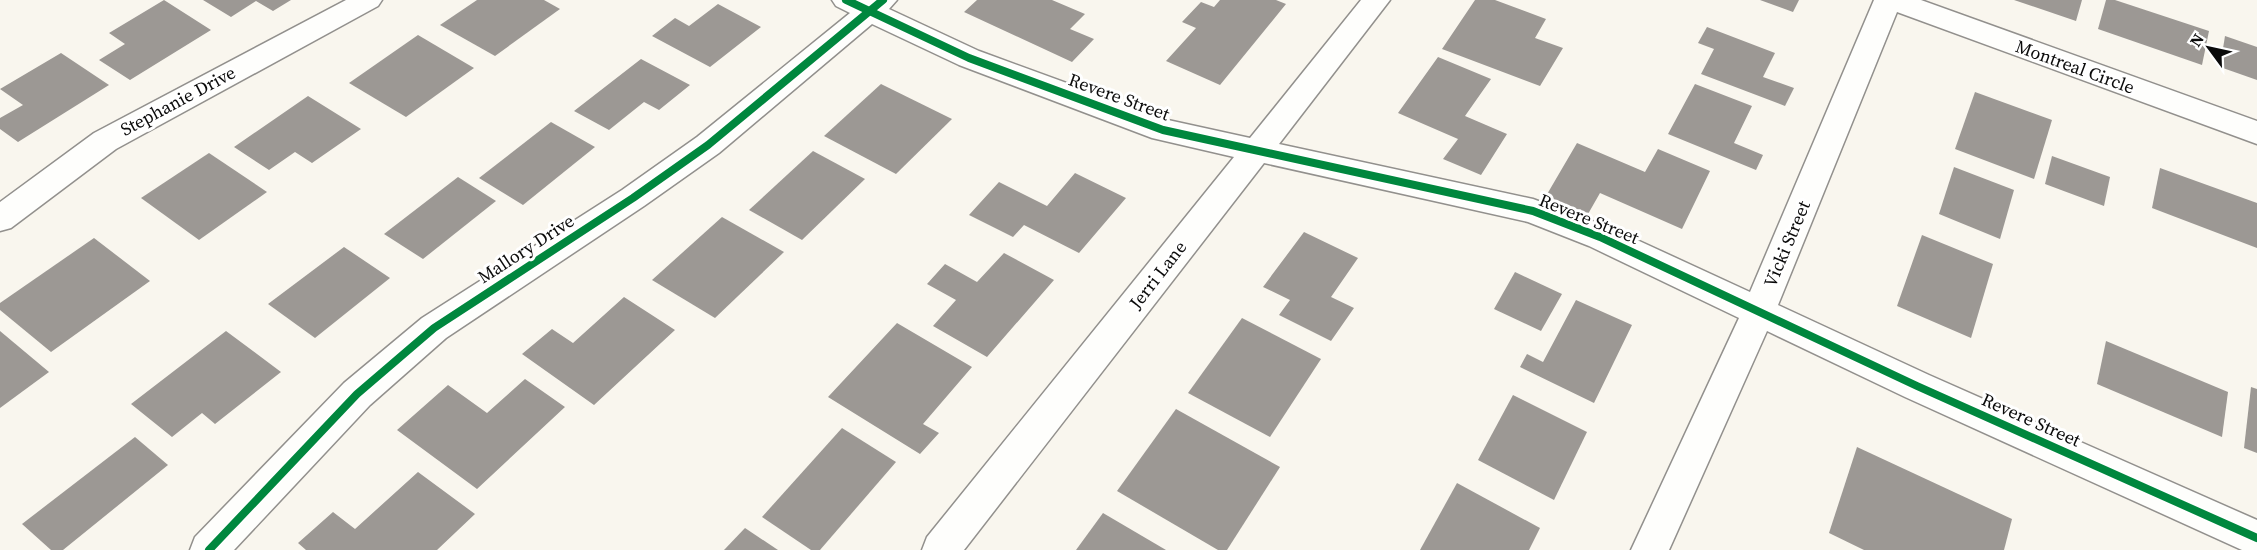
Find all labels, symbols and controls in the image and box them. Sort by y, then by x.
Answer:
north arrow [2179,18,2239,78]
text: N [2184,29,2209,51]
street label: Montreal Circle [2012,33,2138,100]
street label: Stephanie Drive [116,60,240,141]
street label: Revere Street [1065,67,1173,126]
street label: Revere Street [1535,187,1643,250]
street label: Vicki Street [1757,197,1816,291]
street label: Mallory Drive [473,208,579,289]
street label: Jerri Lane [1122,235,1192,315]
street label: Revere Street [1978,387,2085,453]

